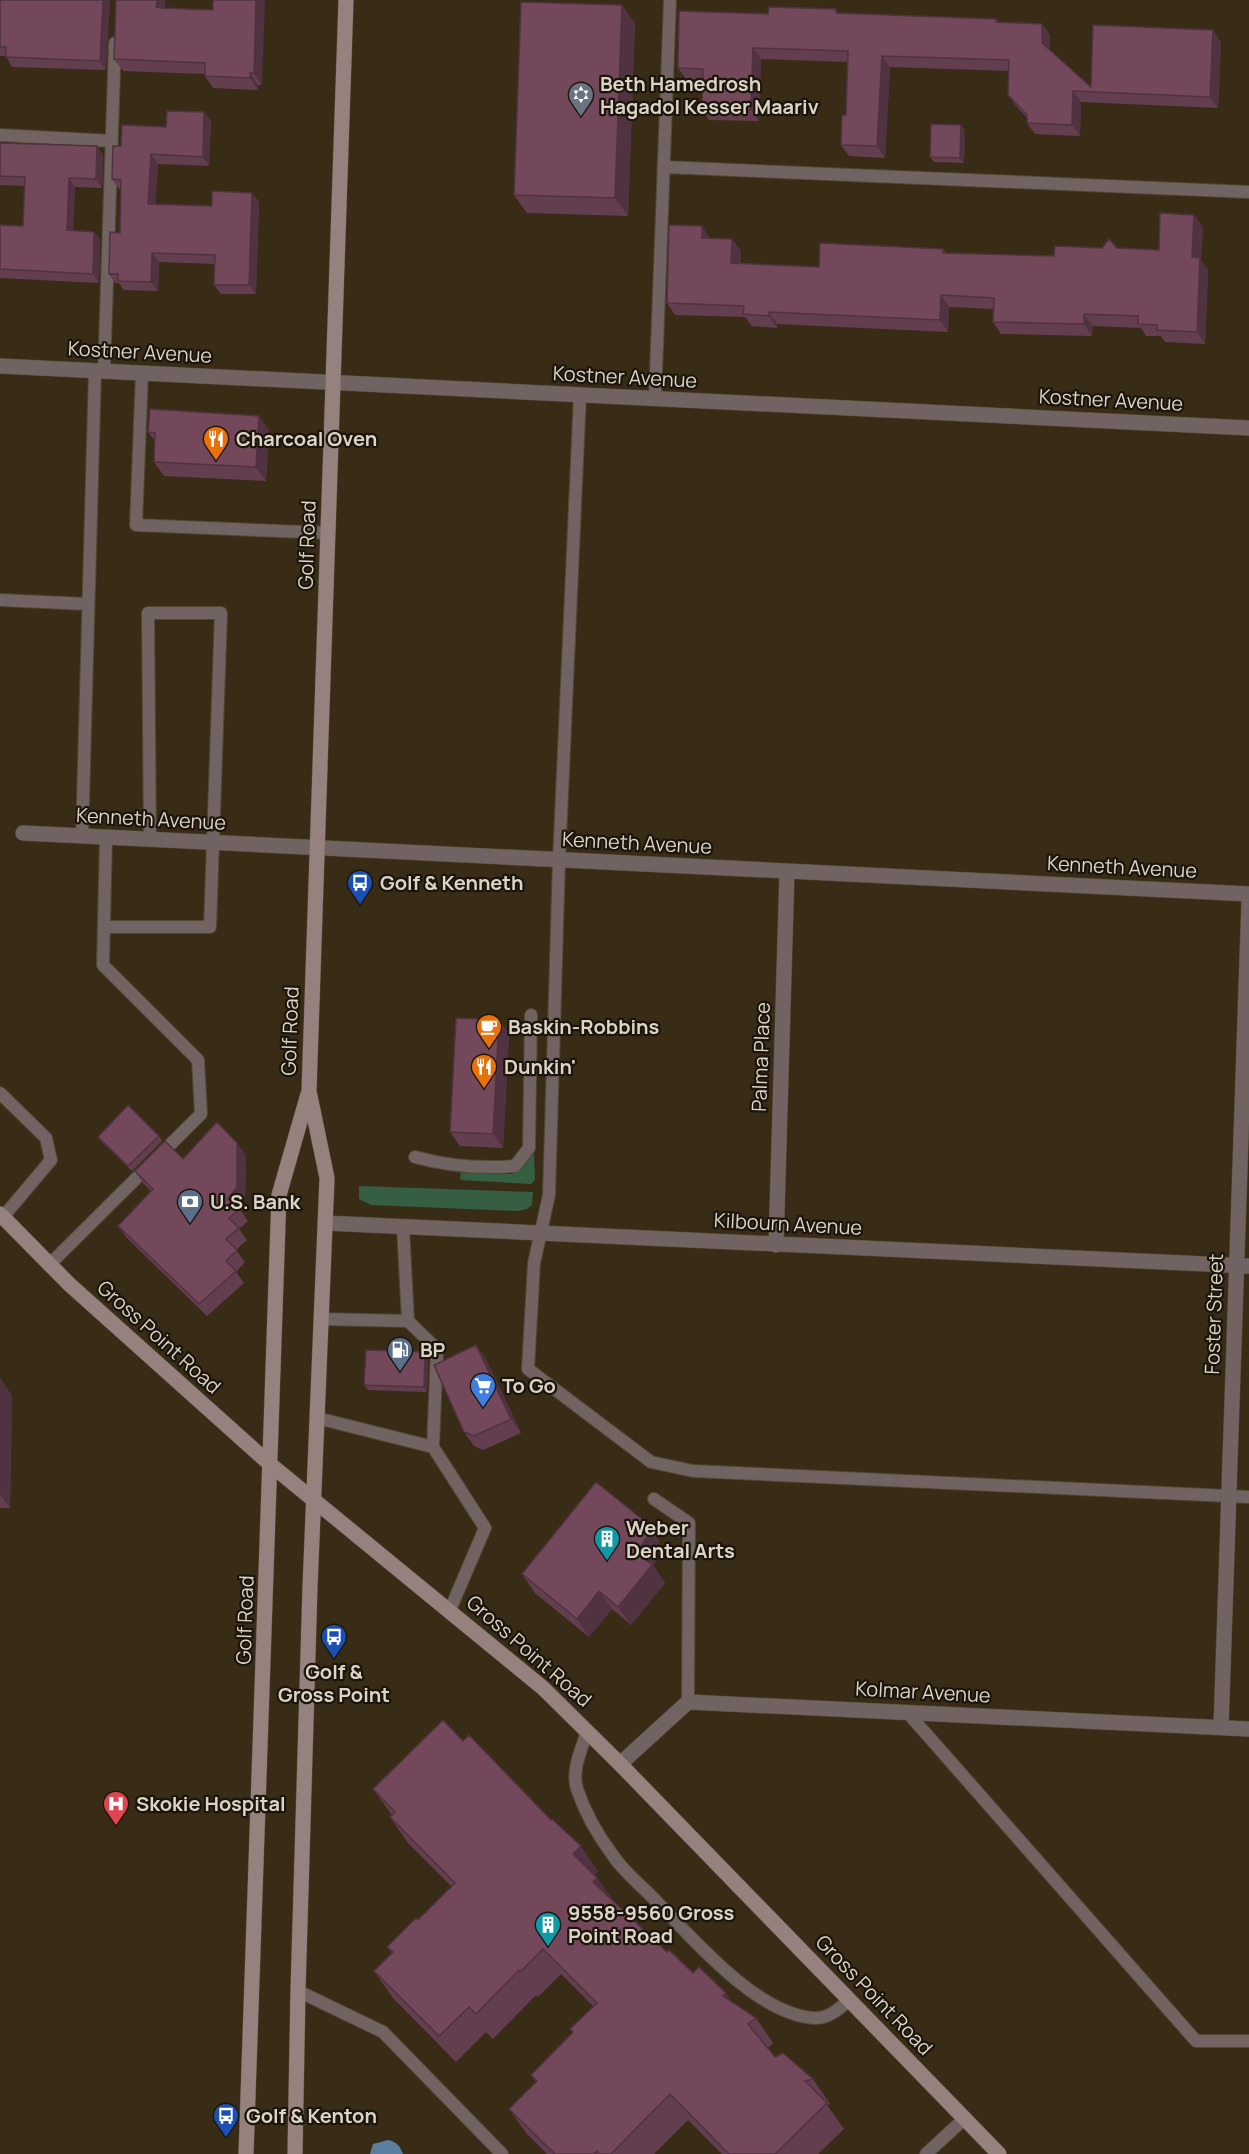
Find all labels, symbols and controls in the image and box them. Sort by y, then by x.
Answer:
place label: Beth Hamedrosh Hagadol Kesser Maariv [600,70,819,120]
synagogue icon: Beth Hamedrosh Hagadol Kesser Maariv [566,80,596,118]
street label: Kostner Avenue [67,334,213,369]
street label: Kostner Avenue [552,359,698,394]
street label: Kostner Avenue [1038,382,1184,417]
restaurant icon: Charcoal Oven [201,424,231,462]
place label: Charcoal Oven [236,425,377,452]
street label: Golf Road [291,500,322,590]
street label: Kenneth Avenue [75,801,227,836]
street label: Kenneth Avenue [561,825,713,860]
street label: Kenneth Avenue [1046,849,1198,884]
bus stop icon: Golf & Kenneth [345,868,375,906]
place label: Golf & Kenneth [380,869,523,896]
street label: Golf Road [274,986,305,1076]
street label: Palma Place [745,1002,776,1112]
cafe icon: Baskin-Robbins [474,1012,504,1050]
place label: Baskin-Robbins [508,1013,660,1040]
restaurant icon: Dunkin' [469,1052,499,1090]
place label: Dunkin' [504,1053,576,1080]
bank icon: U.S. Bank [175,1187,205,1225]
place label: U.S. Bank [210,1188,301,1215]
street label: Kilbourn Avenue [713,1206,863,1241]
street label: Foster Street [1198,1253,1229,1375]
street label: Gross Point Road [92,1274,227,1399]
fuel station icon: BP [385,1335,415,1373]
place label: BP [420,1336,446,1363]
supermarket icon: To Go [468,1371,498,1409]
place label: To Go [502,1372,556,1399]
place label: Weber Dental Arts [626,1514,735,1564]
building icon: Weber Dental Arts [592,1524,622,1562]
street label: Golf Road [229,1575,260,1665]
street label: Gross Point Road [461,1589,598,1713]
bus stop icon: Golf & Gross Point [319,1622,349,1660]
place label: Golf & Gross Point [278,1658,390,1708]
street label: Kolmar Avenue [855,1674,991,1709]
hospital icon: Skokie Hospital [101,1789,131,1827]
place label: Skokie Hospital [136,1790,286,1817]
place label: 9558-9560 Gross Point Road [568,1899,735,1949]
building icon: 9558-9560 Gross Point Road [533,1910,563,1948]
street label: Gross Point Road [810,1929,939,2061]
bus stop icon: Golf & Kenton [211,2101,241,2139]
place label: Golf & Kenton [246,2102,377,2129]

